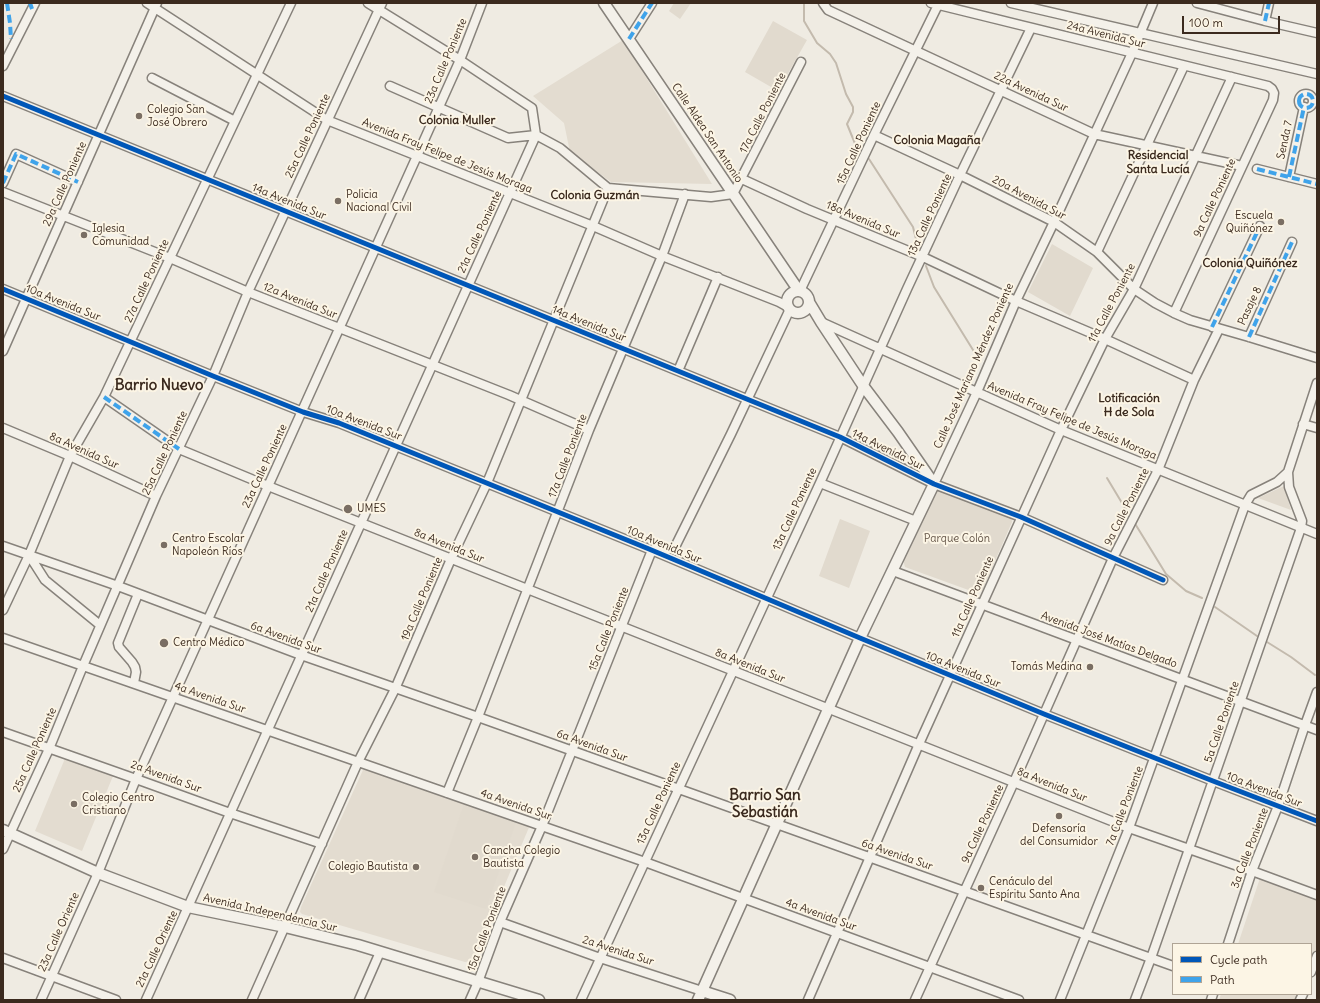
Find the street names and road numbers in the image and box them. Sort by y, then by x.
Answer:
street label: 23a Calle Poniente [422,16,470,106]
street label: 24a Avenida Sur [1065,19,1147,51]
street label: 22a Avenida Sur [992,69,1070,115]
street label: 17a Calle Poniente [737,71,789,155]
street label: Calle Aldea San Antonio [669,81,745,185]
street label: 25a Calle Poniente [283,92,333,180]
street label: 15a Calle Poniente [834,100,884,186]
street label: Avenida Fray Felipe de Jesús Moraga [360,116,534,196]
street label: Senda 7 [1274,119,1296,161]
street label: 29a Calle Poniente [40,140,90,228]
street label: 9a Calle Poniente [1191,157,1239,239]
street label: 13a Calle Poniente [905,172,955,258]
street label: 20a Avenida Sur [990,173,1068,223]
street label: 14a Avenida Sur [250,181,328,223]
street label: 21a Calle Poniente [455,189,505,275]
street label: 18a Avenida Sur [824,198,902,242]
street label: 27a Calle Poniente [122,237,172,325]
street label: 11a Calle Poniente [1086,261,1138,345]
street label: 12a Avenida Sur [261,280,339,322]
street label: Calle José Mariano Méndez Poniente [931,281,1017,451]
street label: 10a Avenida Sur [23,282,103,324]
street label: Pasaje 8 [1235,285,1265,327]
street label: 14a Avenida Sur [550,303,628,345]
street label: Avenida Fray Felipe de Jesús Moraga [985,379,1159,463]
street label: 10a Avenida Sur [324,403,404,443]
street label: 25a Calle Poniente [140,409,190,497]
street label: 17a Calle Poniente [546,412,590,500]
street label: 23a Calle Poniente [240,422,290,510]
street label: 14a Avenida Sur [850,427,926,473]
street label: 8a Avenida Sur [47,430,121,472]
street label: 13a Calle Poniente [770,466,820,552]
street label: 9a Calle Poniente [1102,466,1152,548]
street label: 10a Avenida Sur [625,523,703,567]
street label: 8a Avenida Sur [412,526,486,566]
street label: 21a Calle Poniente [303,528,351,614]
street label: 11a Calle Poniente [949,554,997,640]
street label: 19a Calle Poniente [398,555,446,643]
street label: 15a Calle Poniente [586,585,632,673]
street label: Avenida José Matías Delgado [1039,609,1179,671]
street label: 6a Avenida Sur [249,619,323,657]
street label: 8a Avenida Sur [713,646,787,686]
street label: 10a Avenida Sur [923,649,1003,691]
street label: 4a Avenida Sur [173,680,247,716]
street label: 5a Calle Poniente [1202,680,1242,764]
street label: 25a Calle Poniente [10,706,60,794]
street label: 6a Avenida Sur [555,727,629,765]
street label: 2a Avenida Sur [129,758,203,796]
street label: 13a Calle Poniente [634,760,684,846]
street label: 7a Calle Poniente [1104,764,1146,848]
street label: 8a Avenida Sur [1015,765,1089,805]
street label: 10a Avenida Sur [1224,770,1304,810]
street label: 9a Calle Poniente [959,783,1007,865]
street label: 4a Avenida Sur [479,787,553,823]
street label: 3a Calle Poniente [1229,806,1271,890]
street label: 6a Avenida Sur [860,837,934,873]
street label: 15a Calle Poniente [465,885,509,973]
street label: 23a Calle Oriente [36,890,82,974]
street label: Avenida Independencia Sur [202,891,338,935]
street label: 4a Avenida Sur [784,896,858,934]
street label: 21a Calle Oriente [133,908,181,990]
street label: 2a Avenida Sur [581,933,655,969]

